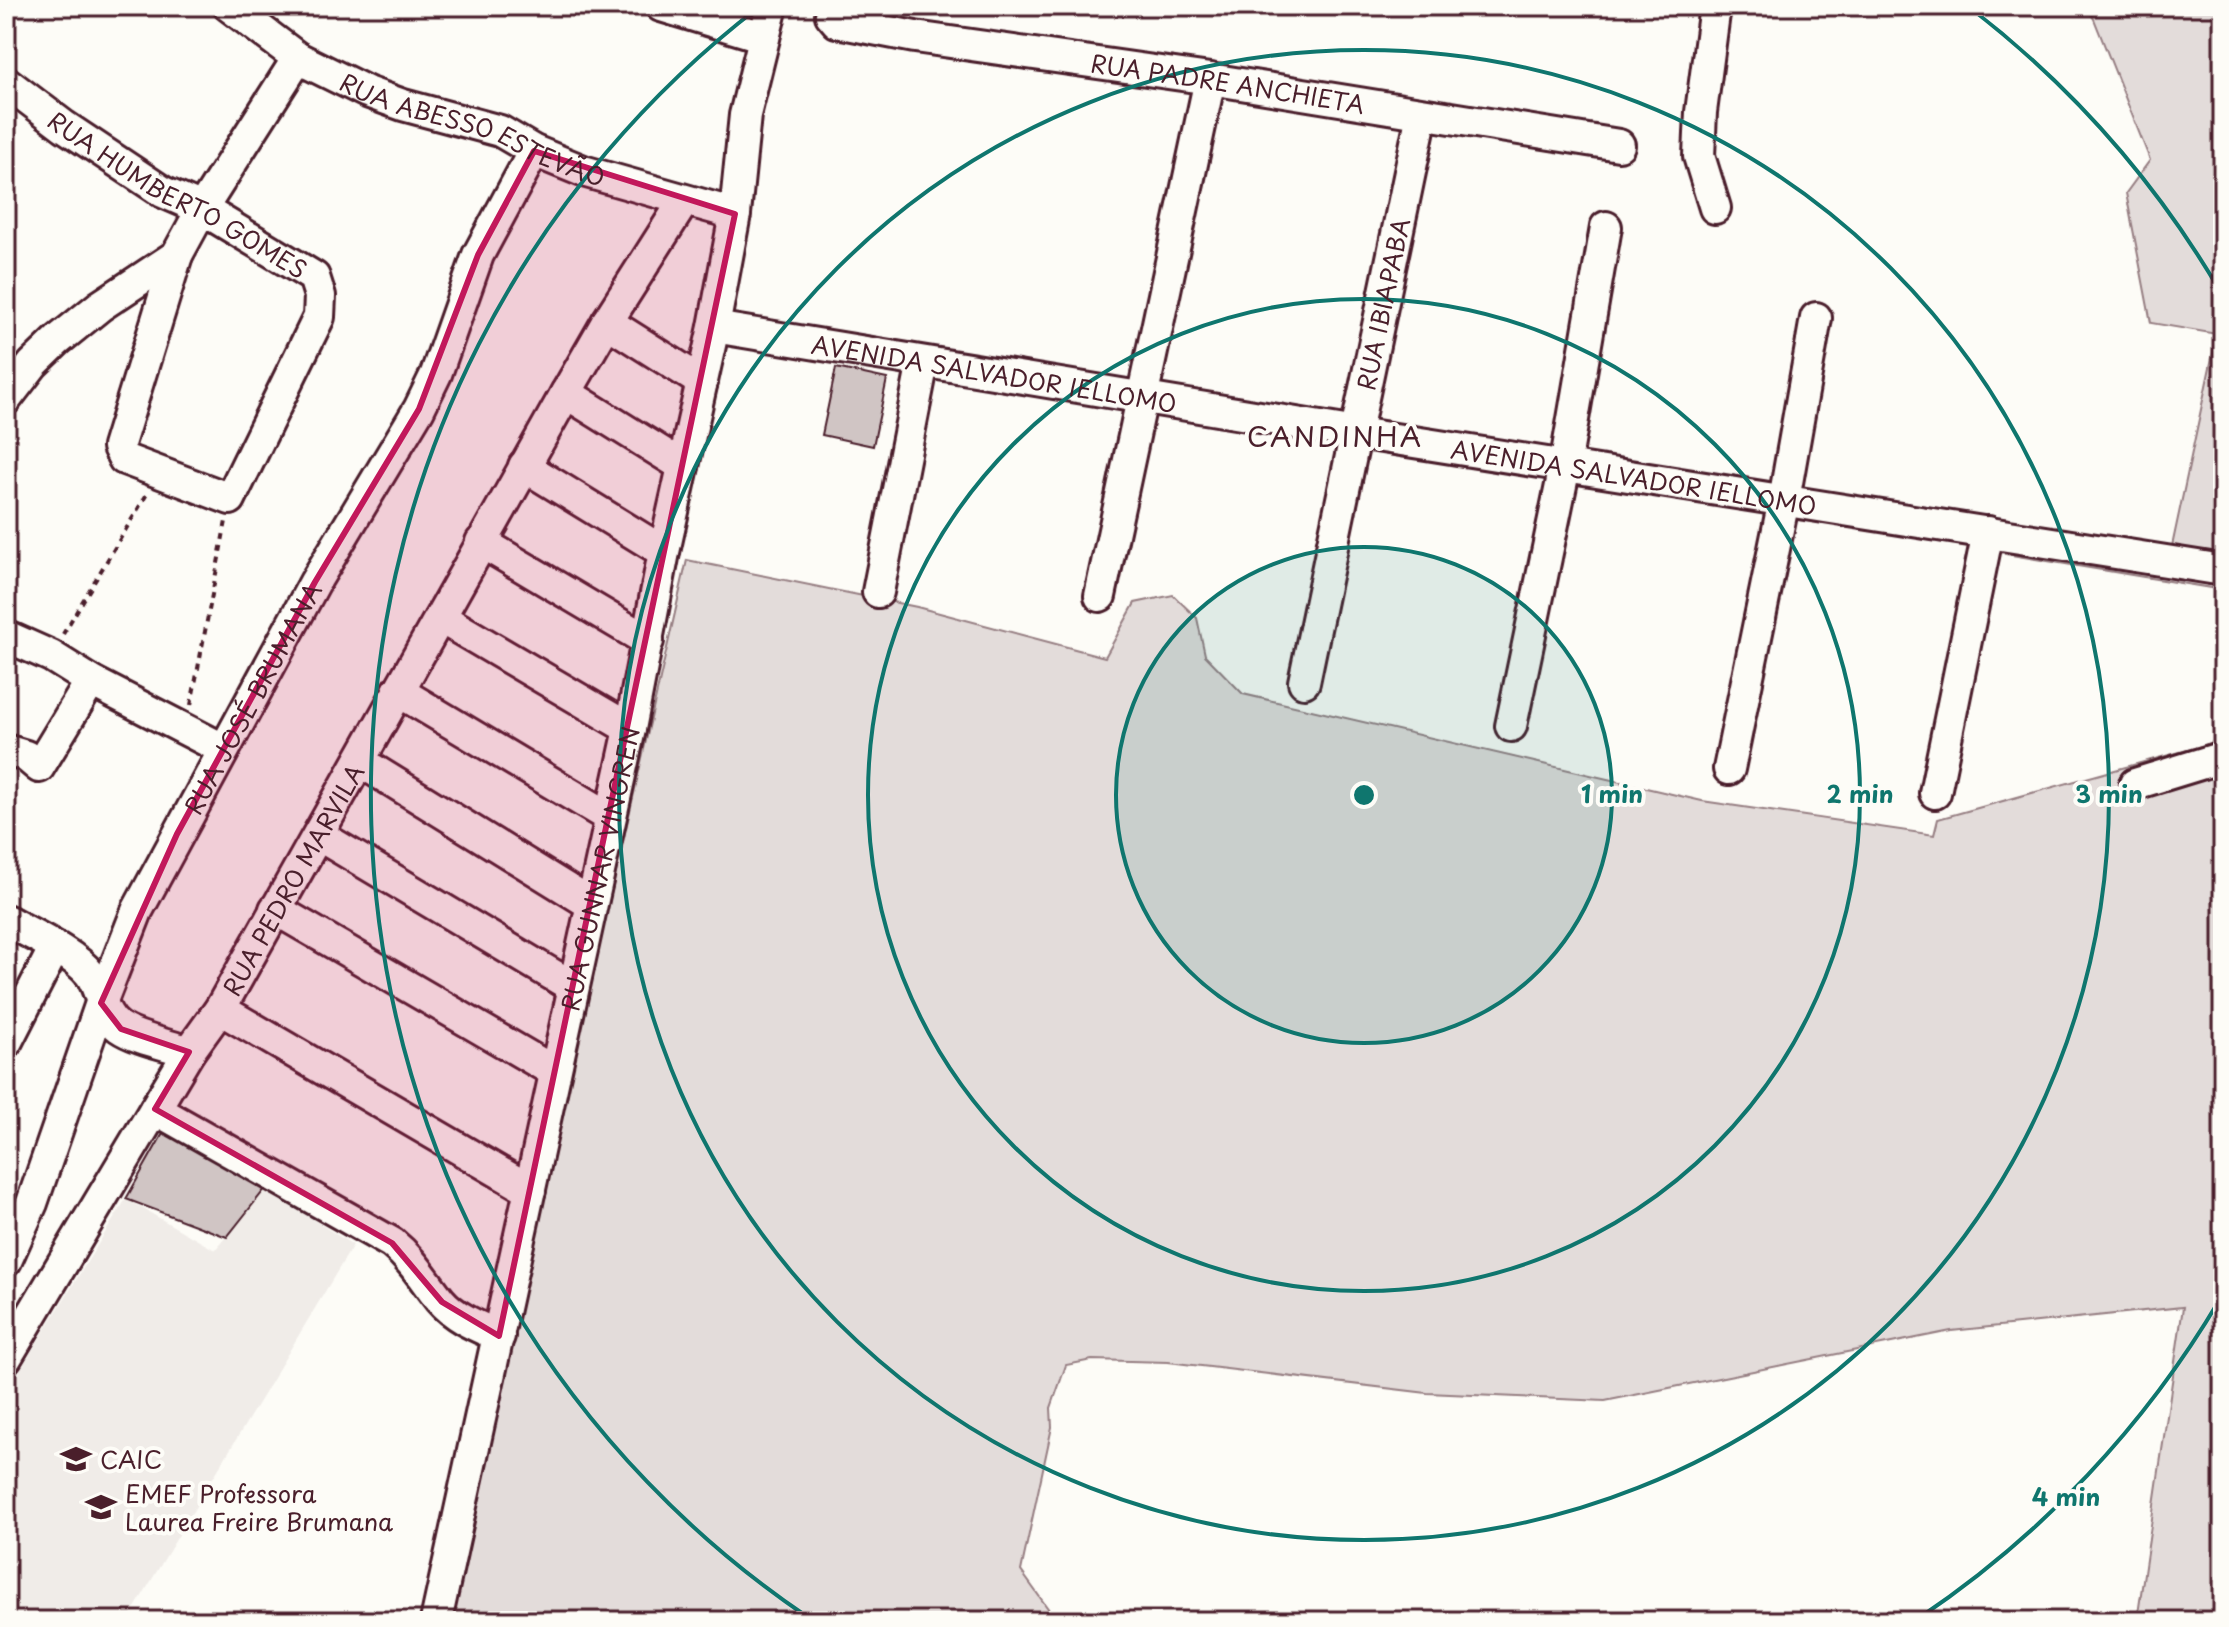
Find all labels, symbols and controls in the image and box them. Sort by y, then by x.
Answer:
street label: RUA PADRE ANCHIETA [1088,44,1367,122]
street label: RUA ABESSO ESTEVÃO [334,63,609,194]
street label: RUA HUMBERTO GOMES [41,102,314,287]
street label: RUA IBIAPABA [1347,215,1418,393]
street label: AVENIDA SALVADOR IELLOMO [809,325,1179,421]
district label: CANDINHA [1247,414,1423,457]
street label: AVENIDA SALVADOR IELLOMO [1449,430,1819,523]
street label: RUA JOSÉ BRUMANA [175,576,330,821]
street label: RUA GUNNAR VINGREN [551,723,648,1014]
street label: RUA PEDRO MARVILA [213,757,372,1002]
text: 1 min [1581,775,1643,811]
text: 2 min [1826,775,1894,811]
text: 3 min [2075,775,2143,811]
centre of rings [1350,781,1378,809]
place label: CAIC [100,1441,162,1477]
school or university icon: CAIC [59,1442,93,1476]
place label: EMEF Professora Laurea Freire Brumana [125,1475,393,1539]
text: 4 min [2032,1478,2100,1514]
school or university icon: EMEF Professora Laurea Freire Brumana [84,1490,118,1524]

